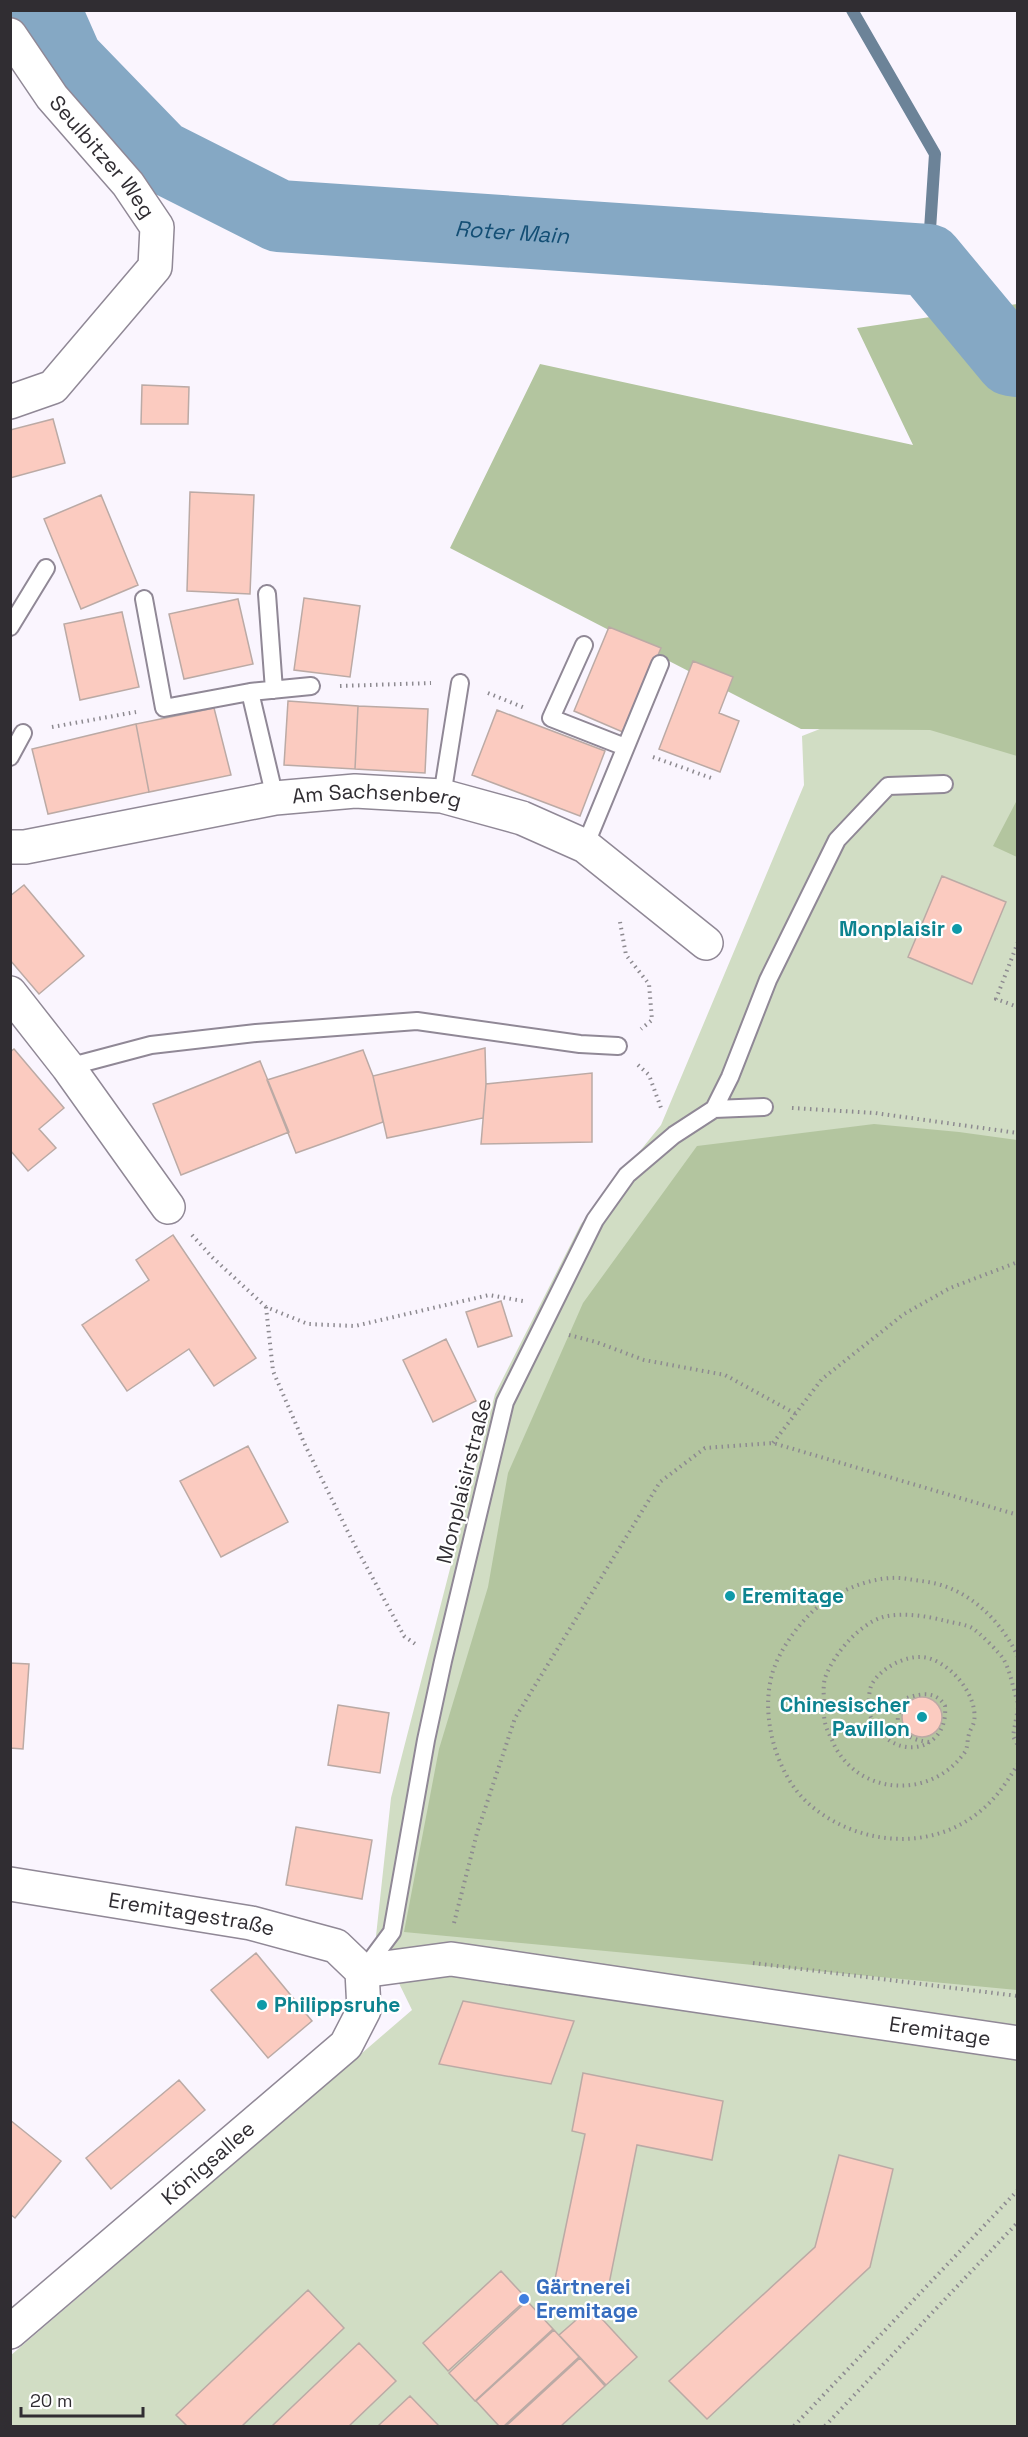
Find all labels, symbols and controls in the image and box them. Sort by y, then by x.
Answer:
street label: Seulbitzer Weg [44,89,161,223]
water label: Roter Main [454,214,570,250]
street label: Am Sachsenberg [291,777,465,814]
place label: Monplaisir [839,915,945,942]
marker: Monplaisir [950,922,964,936]
street label: Monplaisirstraße [430,1395,497,1566]
place label: Eremitage [742,1582,844,1609]
marker: Eremitage [723,1589,737,1603]
place label: Chinesischer Pavillon [780,1691,910,1742]
marker: Chinesischer Pavillon [915,1710,929,1724]
street label: Eremitagestraße [107,1886,278,1942]
place label: Philippsruhe [274,1991,400,2018]
marker: Philippsruhe [255,1998,269,2012]
street label: Eremitage [887,2010,993,2052]
street label: Königsallee [155,2115,260,2211]
place label: Gärtnerei Eremitage [536,2273,638,2324]
marker: Gärtnerei Eremitage [517,2292,531,2306]
scale bar [21,2380,142,2418]
text: 20 m [30,2389,73,2412]

